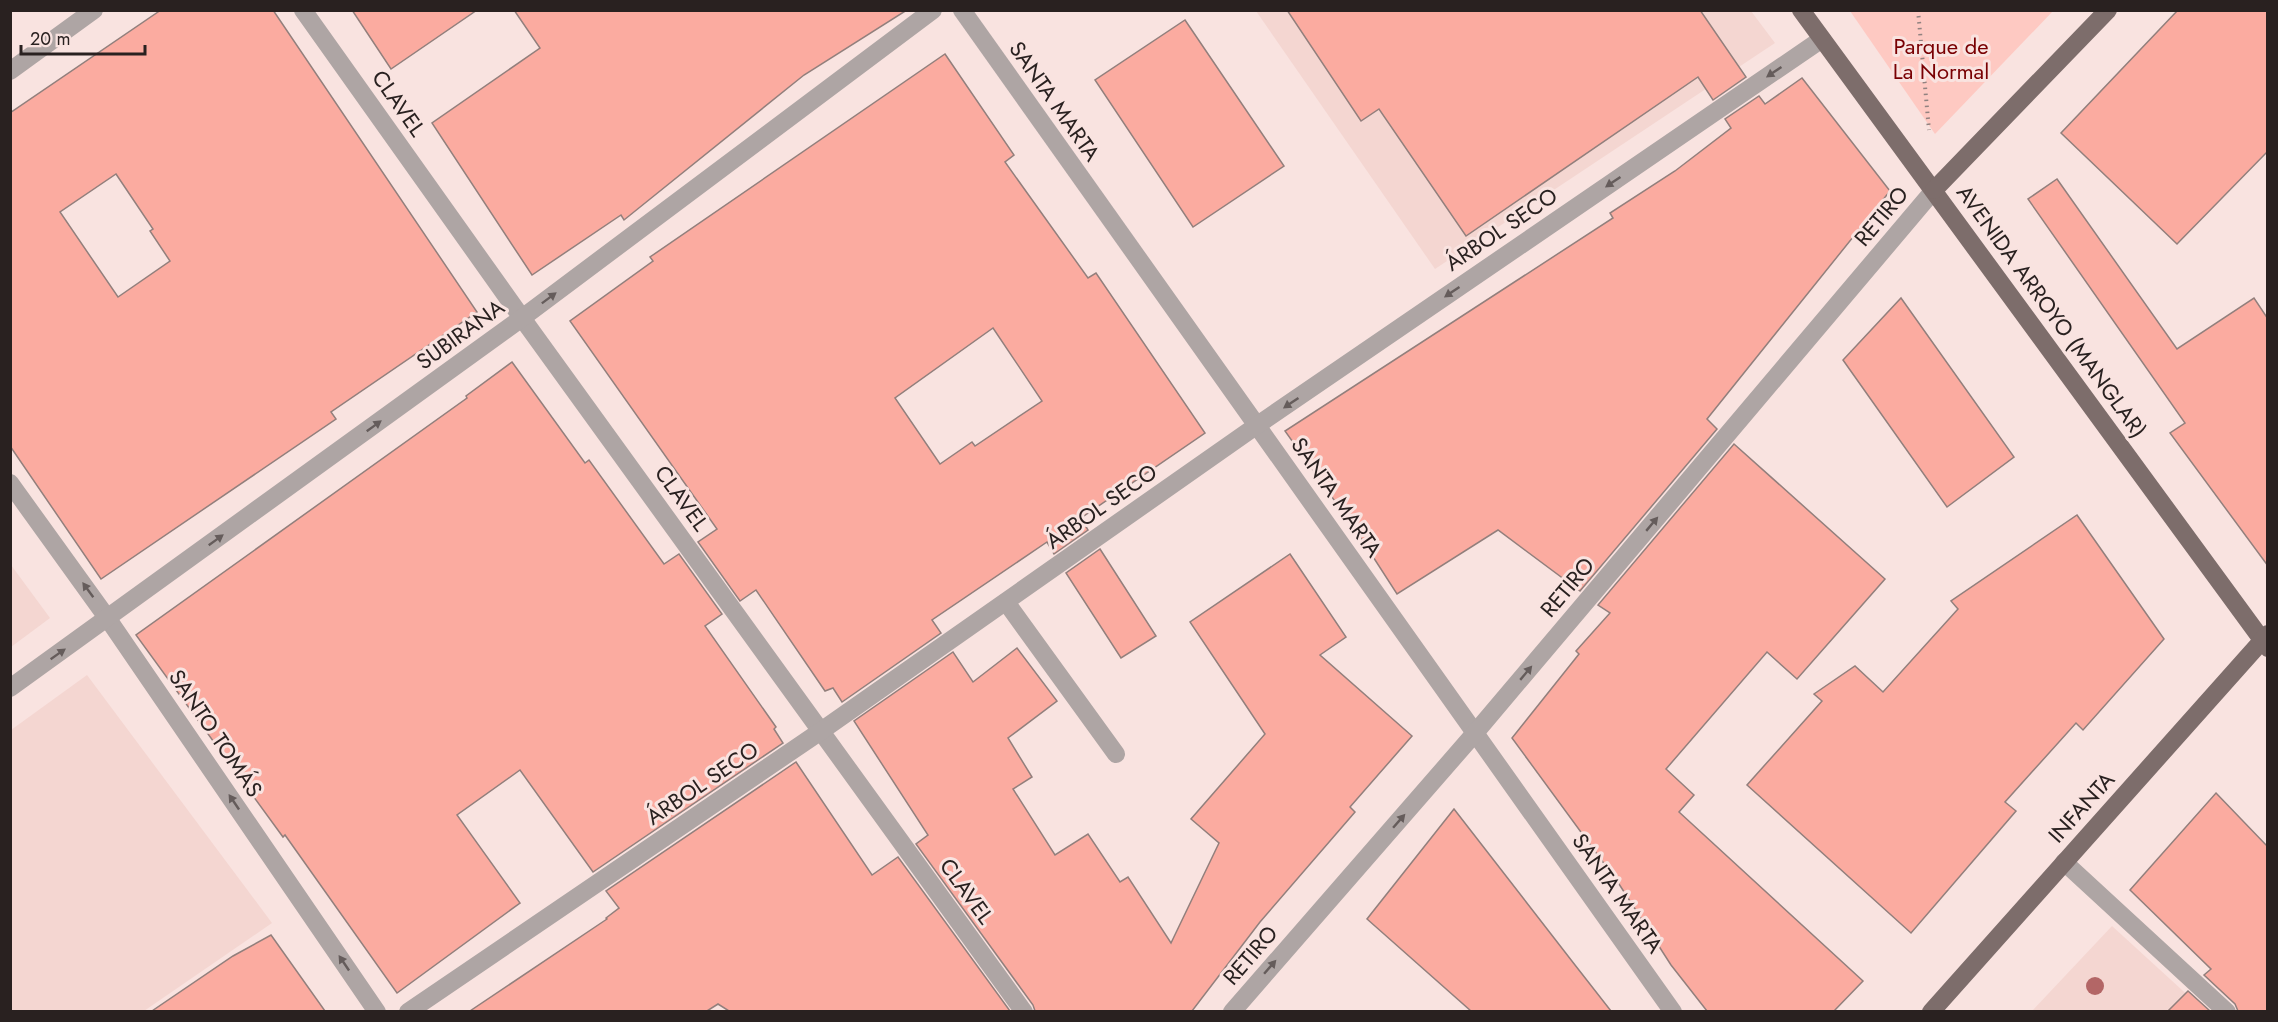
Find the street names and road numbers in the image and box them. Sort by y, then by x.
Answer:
street label: SANTA MARTA [1002,34,1109,168]
street label: CLAVEL [365,63,434,143]
street label: AVENIDA ARROYO (MANGLAR) [1949,178,2155,444]
street label: ÁRBOL SECO [1438,179,1564,279]
street label: RETIRO [1846,179,1916,253]
street label: SUBIRANA [409,291,511,377]
street label: SANTA MARTA [1284,430,1391,564]
street label: ÁRBOL SECO [1039,456,1163,556]
street label: CLAVEL [647,458,717,538]
street label: RETIRO [1532,550,1602,624]
street label: SANTO TOMÁS [161,663,271,803]
street label: ÁRBOL SECO [639,733,765,833]
street label: INFANTA [2040,764,2122,850]
street label: SANTA MARTA [1565,826,1672,960]
street label: CLAVEL [932,851,1002,931]
street label: RETIRO [1215,918,1285,992]

